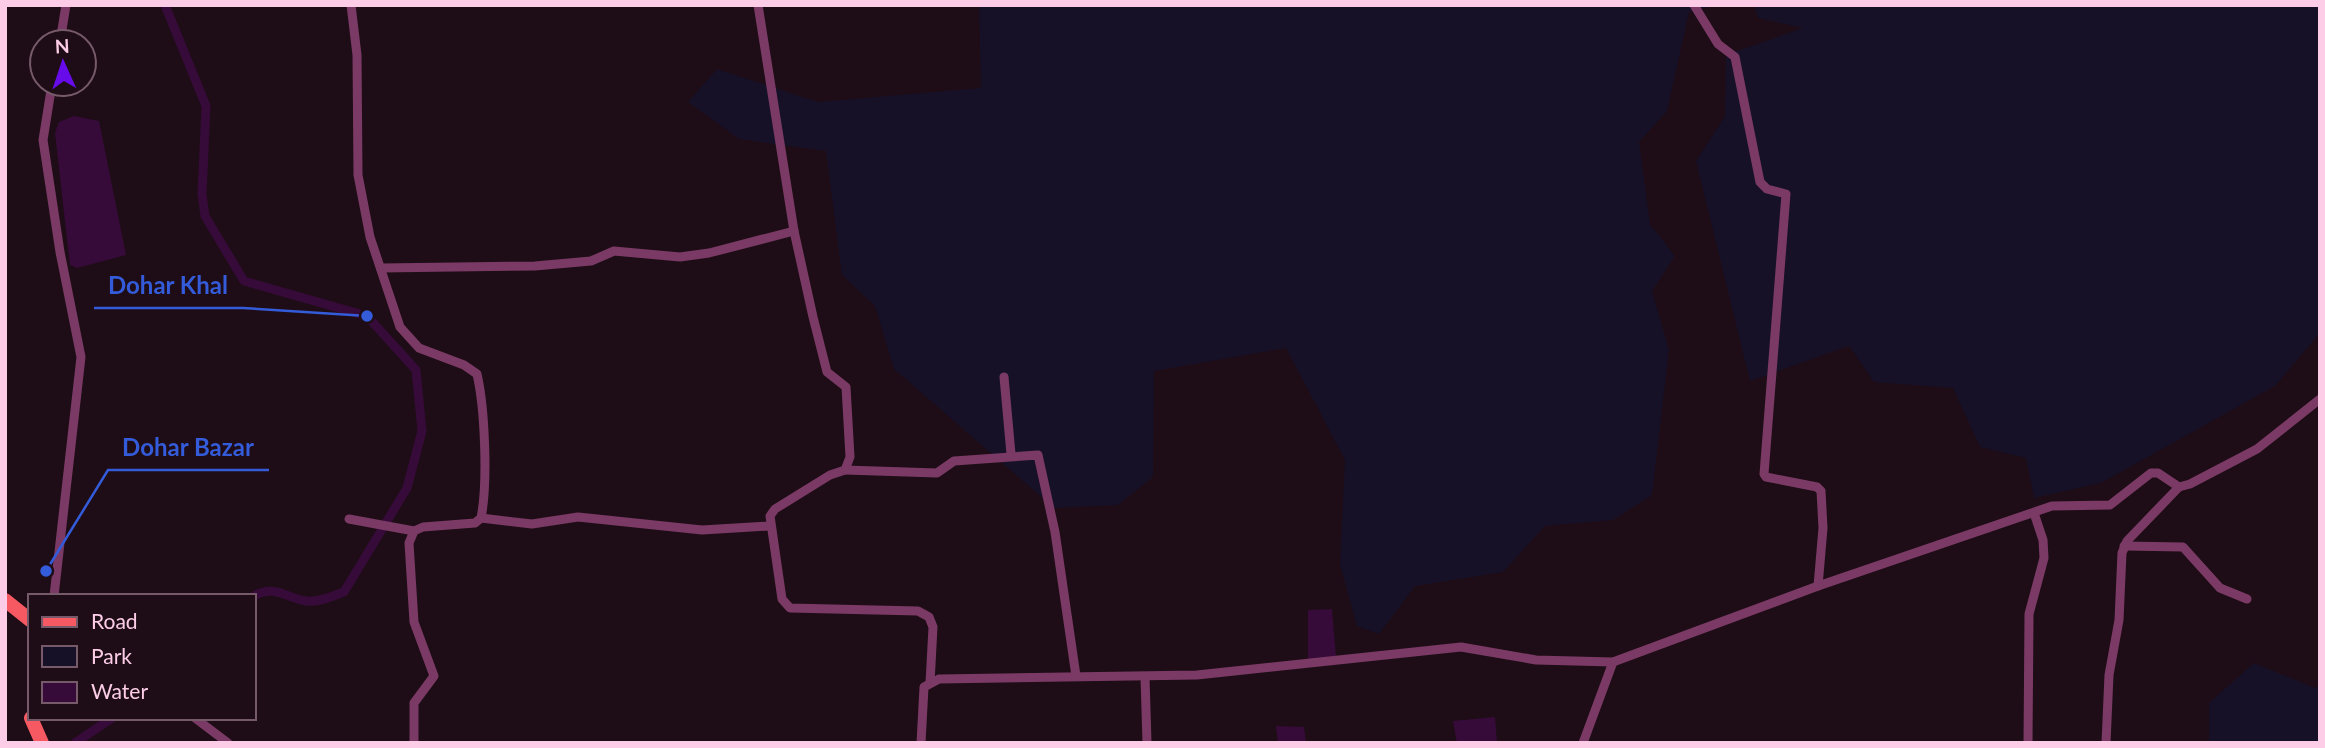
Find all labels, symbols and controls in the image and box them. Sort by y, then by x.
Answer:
north arrow [28,28,98,98]
text: N [54,34,70,57]
callout: Dohar Khal [94,263,243,308]
text: Dohar Khal [108,270,228,299]
callout: Dohar Bazar [108,425,269,470]
text: Dohar Bazar [122,432,254,461]
legend [28,594,256,720]
text: Road [91,608,138,633]
text: Park [91,643,132,668]
text: Water [91,678,148,703]

